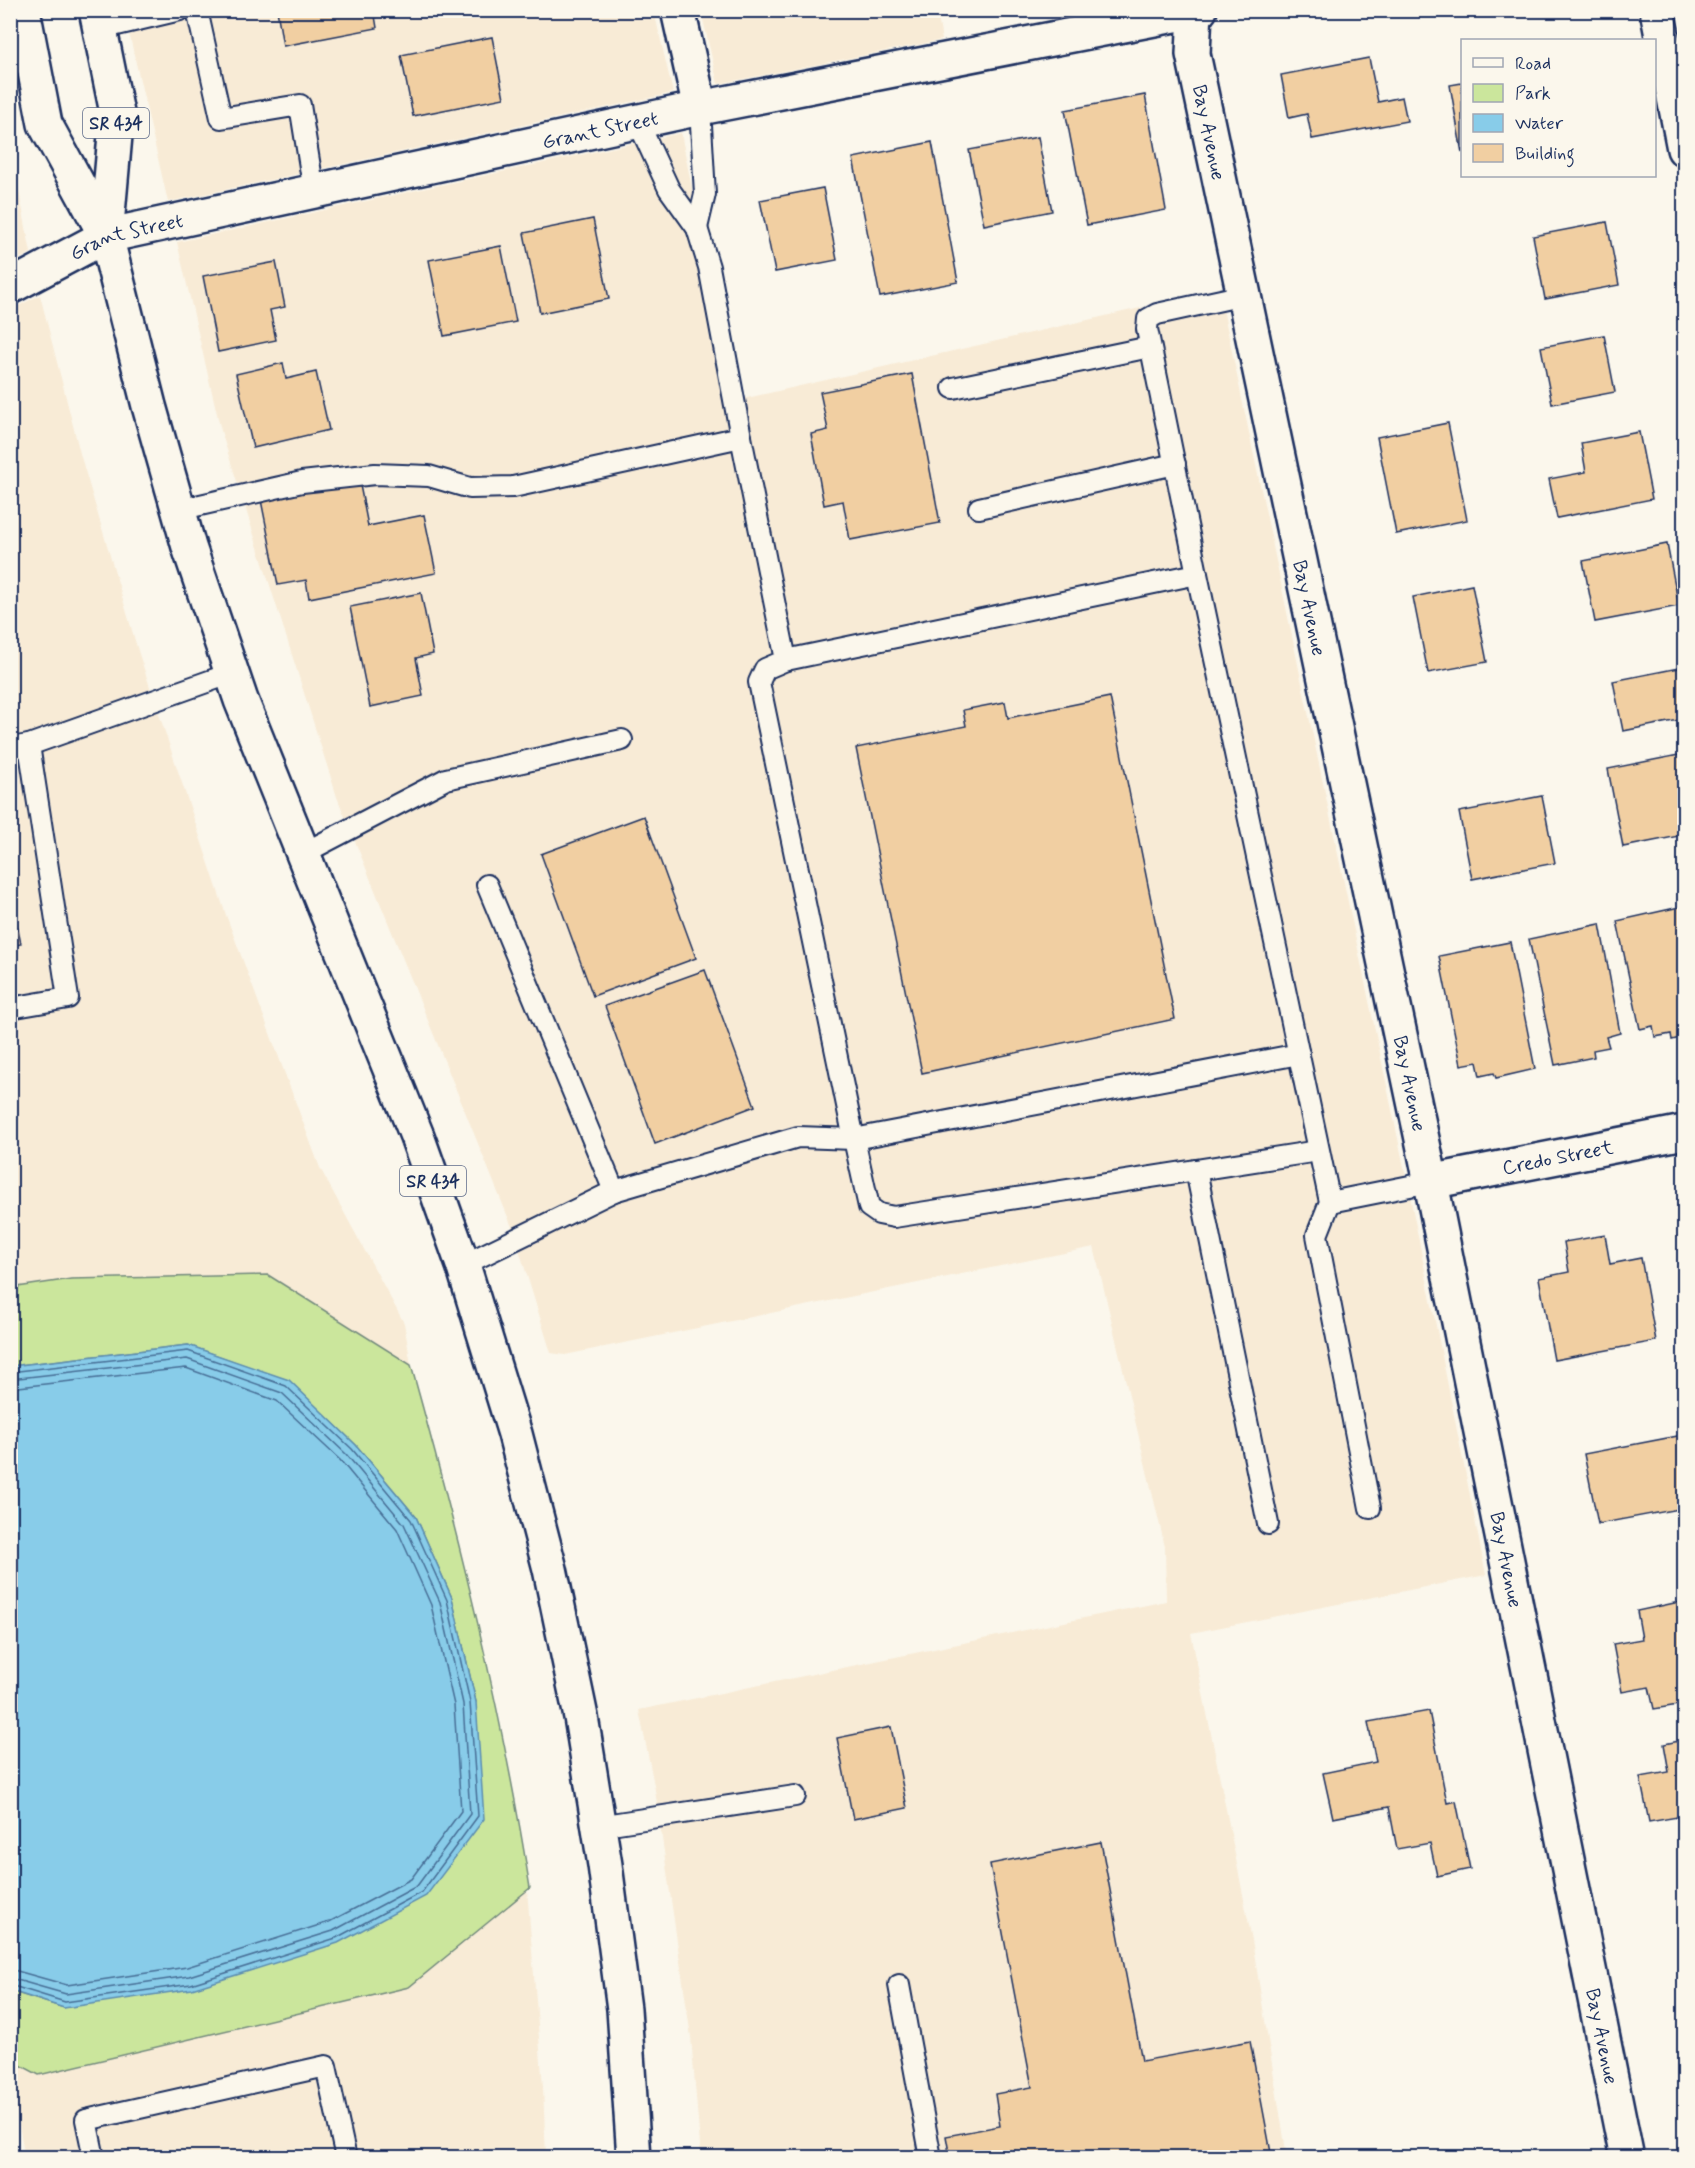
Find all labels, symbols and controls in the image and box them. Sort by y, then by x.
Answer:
legend [1461,39,1656,177]
text: Road [1515,52,1551,76]
street label: Bay Avenue [1185,82,1231,183]
text: Park [1515,82,1551,106]
street label: Grant Street [540,105,661,157]
road number: SR 434 [83,108,149,138]
text: Water [1515,112,1564,136]
text: Building [1515,142,1575,168]
street label: Grant Street [65,208,186,268]
street label: Bay Avenue [1285,558,1332,658]
street label: Bay Avenue [1386,1033,1432,1134]
street label: Credo Street [1500,1134,1616,1182]
road number: SR 434 [400,1166,466,1196]
street label: Bay Avenue [1482,1510,1528,1610]
street label: Bay Avenue [1578,1986,1624,2087]

